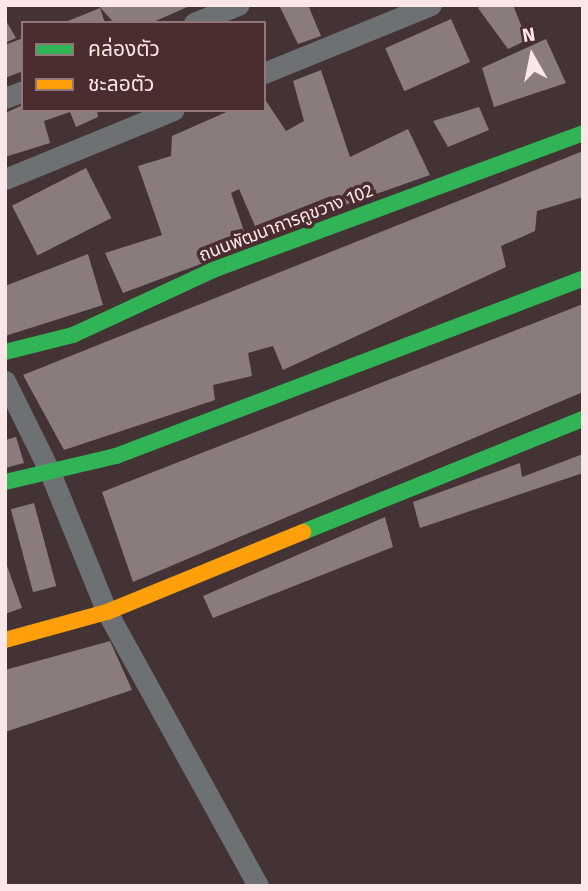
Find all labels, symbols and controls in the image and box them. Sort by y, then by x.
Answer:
legend [21,21,266,112]
north arrow [497,21,567,91]
text: N [521,22,537,47]
text: คล่องตัว [88,36,160,62]
text: ชะลอตัว [88,71,154,97]
street label: ถนนพัฒนาการคูขวาง 102 [196,180,376,266]

